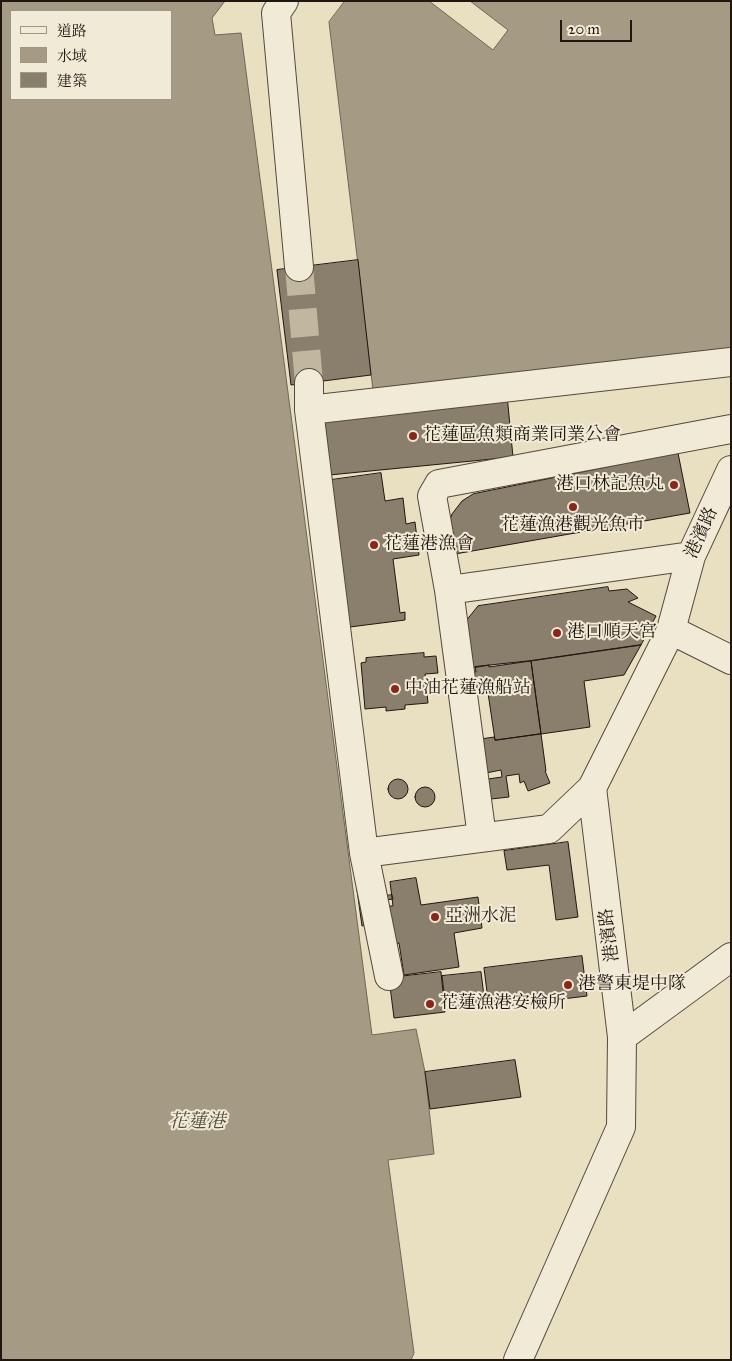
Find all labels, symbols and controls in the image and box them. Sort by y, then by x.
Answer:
legend [10,10,172,100]
scale bar [562,10,634,42]
text: 20 m [568,20,600,38]
text: 道路 [57,22,87,40]
text: 水域 [57,47,87,65]
text: 建築 [57,72,87,90]
place label: 花蓮區魚類商業同業公會 [423,425,621,447]
marker: 花蓮區魚類商業同業公會 [407,430,419,442]
place label: 港口林記魚丸 [556,474,664,496]
marker: 港口林記魚丸 [668,479,680,491]
marker: 花蓮漁港觀光魚市 [567,501,579,513]
street label: 港濱路 [681,504,723,562]
place label: 花蓮漁港觀光魚市 [501,515,645,537]
place label: 花蓮港漁會 [384,534,474,556]
marker: 花蓮港漁會 [368,539,380,551]
place label: 港口順天宮 [567,622,657,644]
marker: 港口順天宮 [551,627,563,639]
place label: 中油花蓮漁船站 [405,678,531,700]
marker: 中油花蓮漁船站 [389,683,401,695]
place label: 亞洲水泥 [445,906,517,928]
street label: 港濱路 [596,907,624,963]
marker: 亞洲水泥 [429,911,441,923]
place label: 港警東堤中隊 [578,974,686,996]
marker: 港警東堤中隊 [562,979,574,991]
place label: 花蓮漁港安檢所 [440,993,566,1015]
marker: 花蓮漁港安檢所 [424,998,436,1010]
water label: 花蓮港 [169,1111,225,1133]

